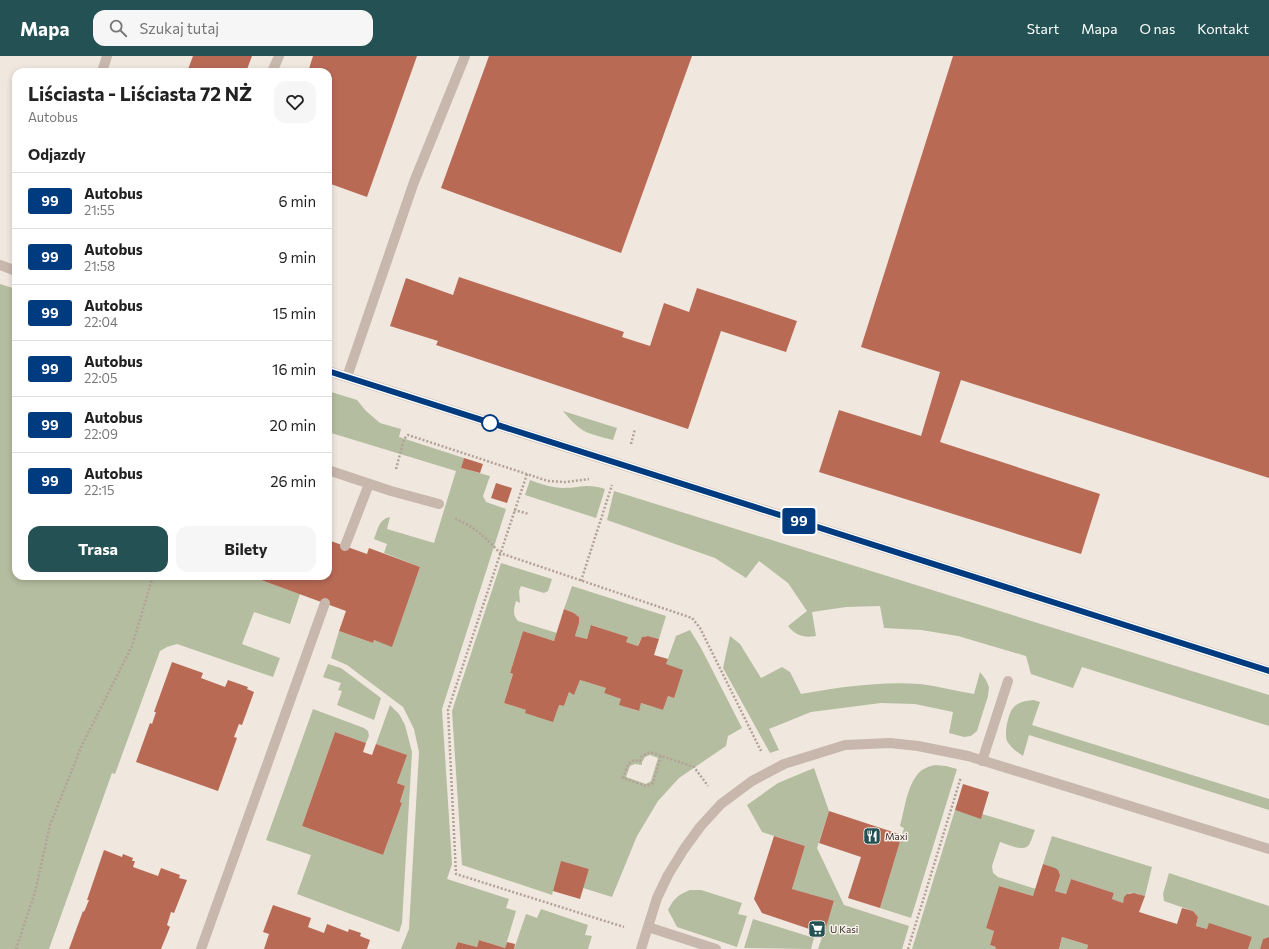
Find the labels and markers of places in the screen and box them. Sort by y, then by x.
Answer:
unlabelled marker [481,414,499,432]
restaurant icon: Maxi [862,826,882,846]
place label: Maxi [885,830,908,842]
supermarket icon: U Kasi [807,919,827,939]
place label: U Kasi [830,923,858,935]

